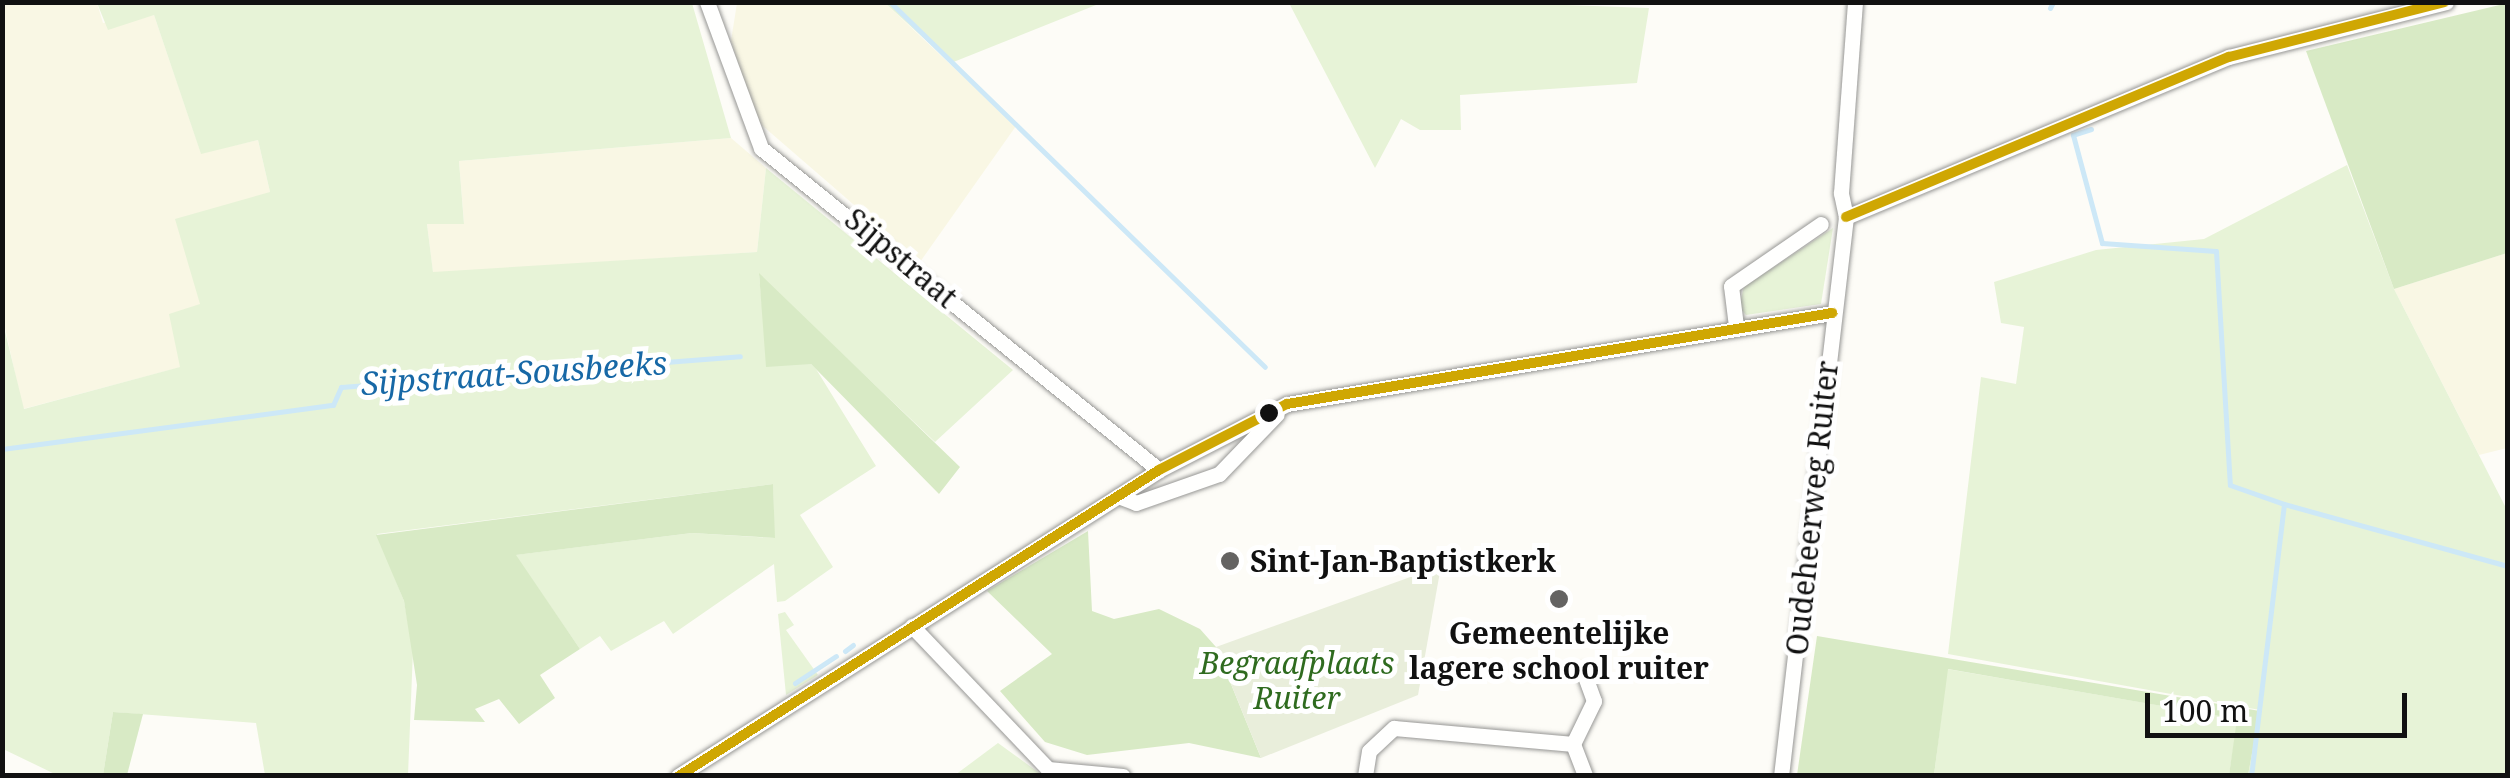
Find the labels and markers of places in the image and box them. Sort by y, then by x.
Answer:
unlabelled marker [1259,403,1279,423]
place label: Sint-Jan-Baptistkerk [1250,543,1556,579]
marker: Sint-Jan-Baptistkerk [1219,550,1241,572]
marker: Gemeentelijke lagere school ruiter [1548,588,1570,610]
place label: Gemeentelijke lagere school ruiter [1409,615,1709,686]

